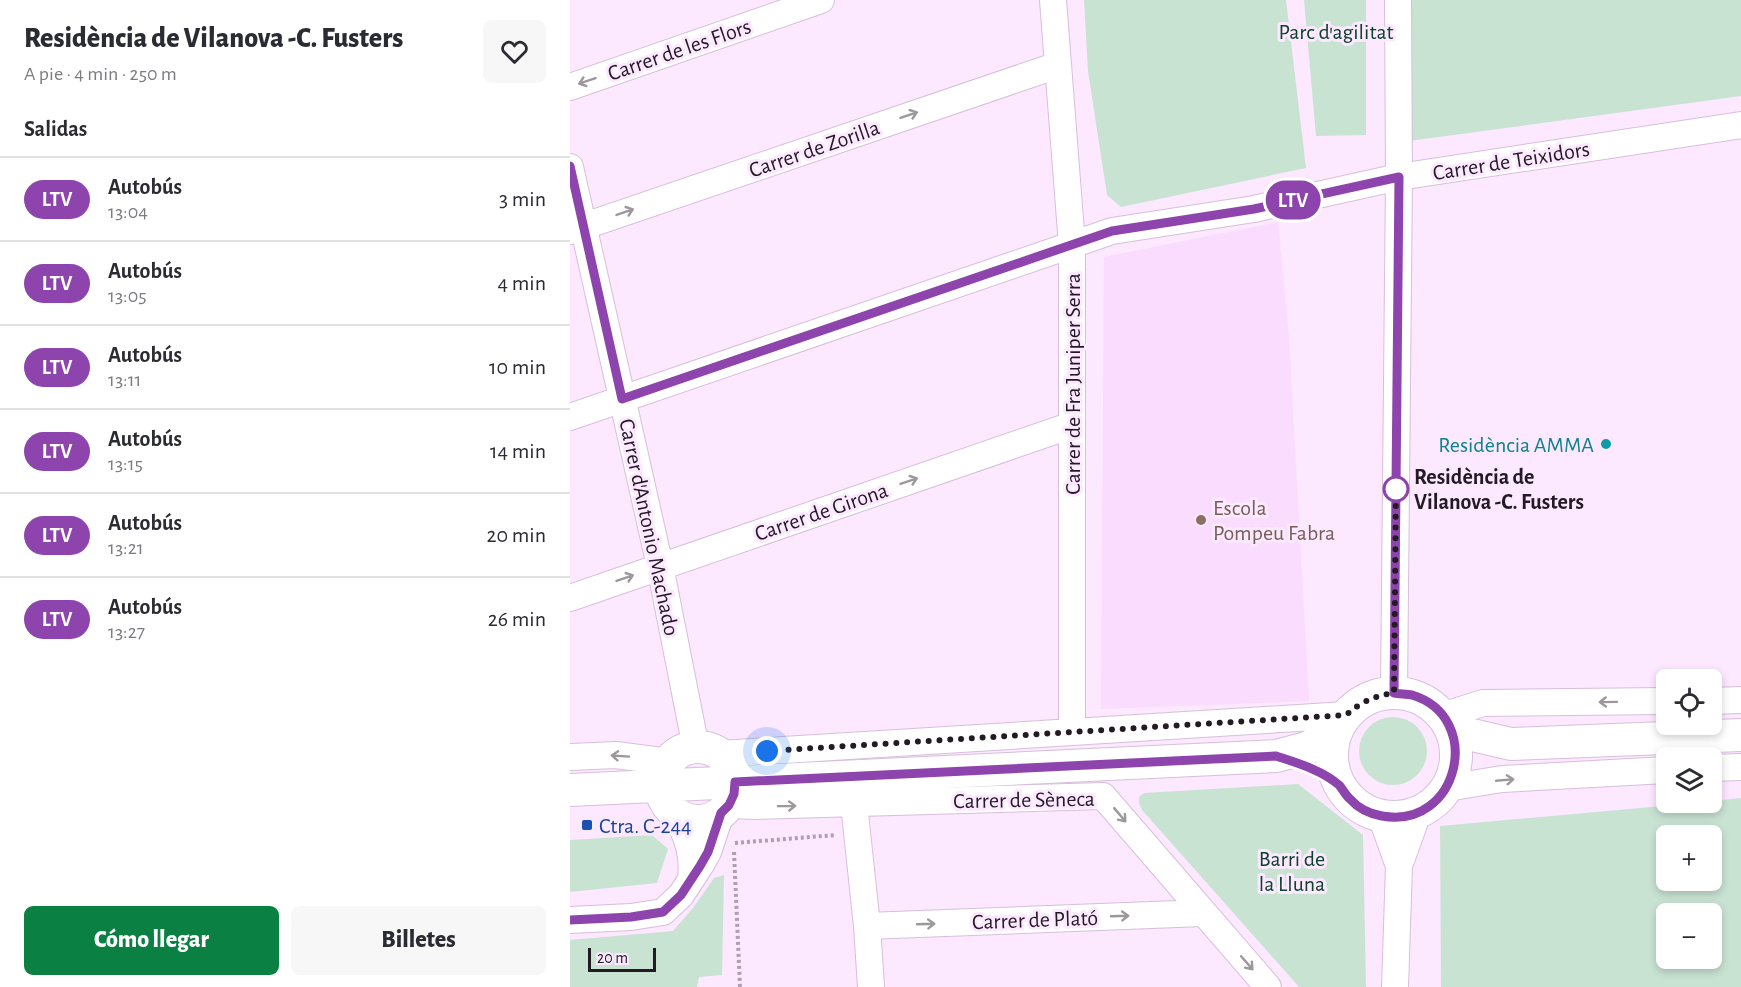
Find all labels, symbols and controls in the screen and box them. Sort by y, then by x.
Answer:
street label: Carrer de les Flors [605,15,754,85]
button: heart [483,20,546,83]
park label: Parc d'agilitat [1278,21,1394,43]
text: Residència de Vilanova -C. Fusters [24,25,403,53]
text: A pie · 4 min · 250 m [24,64,177,84]
one-way arrow [578,76,597,87]
one-way arrow [899,109,918,120]
street label: Carrer de Zorilla [746,116,883,182]
text: Salidas [24,118,87,140]
street label: Carrer de Teixidors [1431,138,1591,184]
text: Autobús [108,176,182,198]
line badge: LTV [1258,180,1328,220]
text: 3 min [499,188,546,210]
text: LTV [42,189,72,210]
text: LTV [1278,190,1308,211]
text: 13:04 [108,202,148,222]
one-way arrow [615,206,634,217]
text: Autobús [108,260,182,282]
text: 4 min [498,272,546,294]
text: LTV [42,273,72,294]
street label: Carrer de Fra Juniper Serra [1062,273,1084,495]
text: 13:05 [108,286,147,306]
text: Autobús [108,344,182,366]
text: 10 min [489,356,546,378]
text: LTV [42,357,72,378]
text: 13:11 [108,370,141,390]
street label: Carrer d'Antonio Machado [615,417,683,638]
text: Autobús [108,428,182,450]
place label: Residència AMMA [1438,434,1594,456]
marker: Residència AMMA [1599,437,1613,451]
text: 14 min [490,440,546,462]
text: LTV [42,441,72,462]
text: 13:15 [108,454,143,474]
place label: Residència de Vilanova -C. Fusters [1414,466,1584,513]
one-way arrow [899,474,918,485]
marker: Residència de Vilanova -C. Fusters [1383,476,1409,502]
street label: Carrer de Girona [752,479,891,545]
place label: Escola Pompeu Fabra [1213,497,1335,544]
text: Autobús [108,512,182,534]
marker: Escola Pompeu Fabra [1194,513,1208,527]
text: 20 min [486,524,546,546]
text: LTV [42,525,72,546]
text: 13:21 [108,538,144,558]
one-way arrow [615,572,634,583]
text: Autobús [108,596,182,618]
text: 26 min [488,608,546,630]
text: LTV [42,609,72,630]
text: 13:27 [108,622,145,642]
map controls [1656,669,1722,969]
button: locate [1656,669,1722,735]
one-way arrow [1599,696,1619,708]
your location [752,736,782,766]
button: layers [1656,747,1722,813]
one-way arrow [610,750,630,761]
one-way arrow [1494,774,1514,785]
street label: Carrer de Sèneca [953,788,1095,812]
one-way arrow [777,800,797,811]
one-way arrow [1113,807,1127,822]
place label: Ctra. C-244 [599,815,692,837]
marker: Ctra. C-244 [580,818,594,832]
button: + [1656,825,1722,891]
park label: Barri de la Lluna [1259,848,1325,895]
button: − [1656,903,1722,969]
button: Cómo llegar [24,906,279,975]
button: Billetes [291,906,546,975]
street label: Carrer de Plató [972,907,1098,933]
one-way arrow [1110,911,1130,922]
one-way arrow [915,918,935,929]
scale bar [588,945,656,972]
text: 20 m [597,950,628,966]
one-way arrow [1240,955,1254,970]

